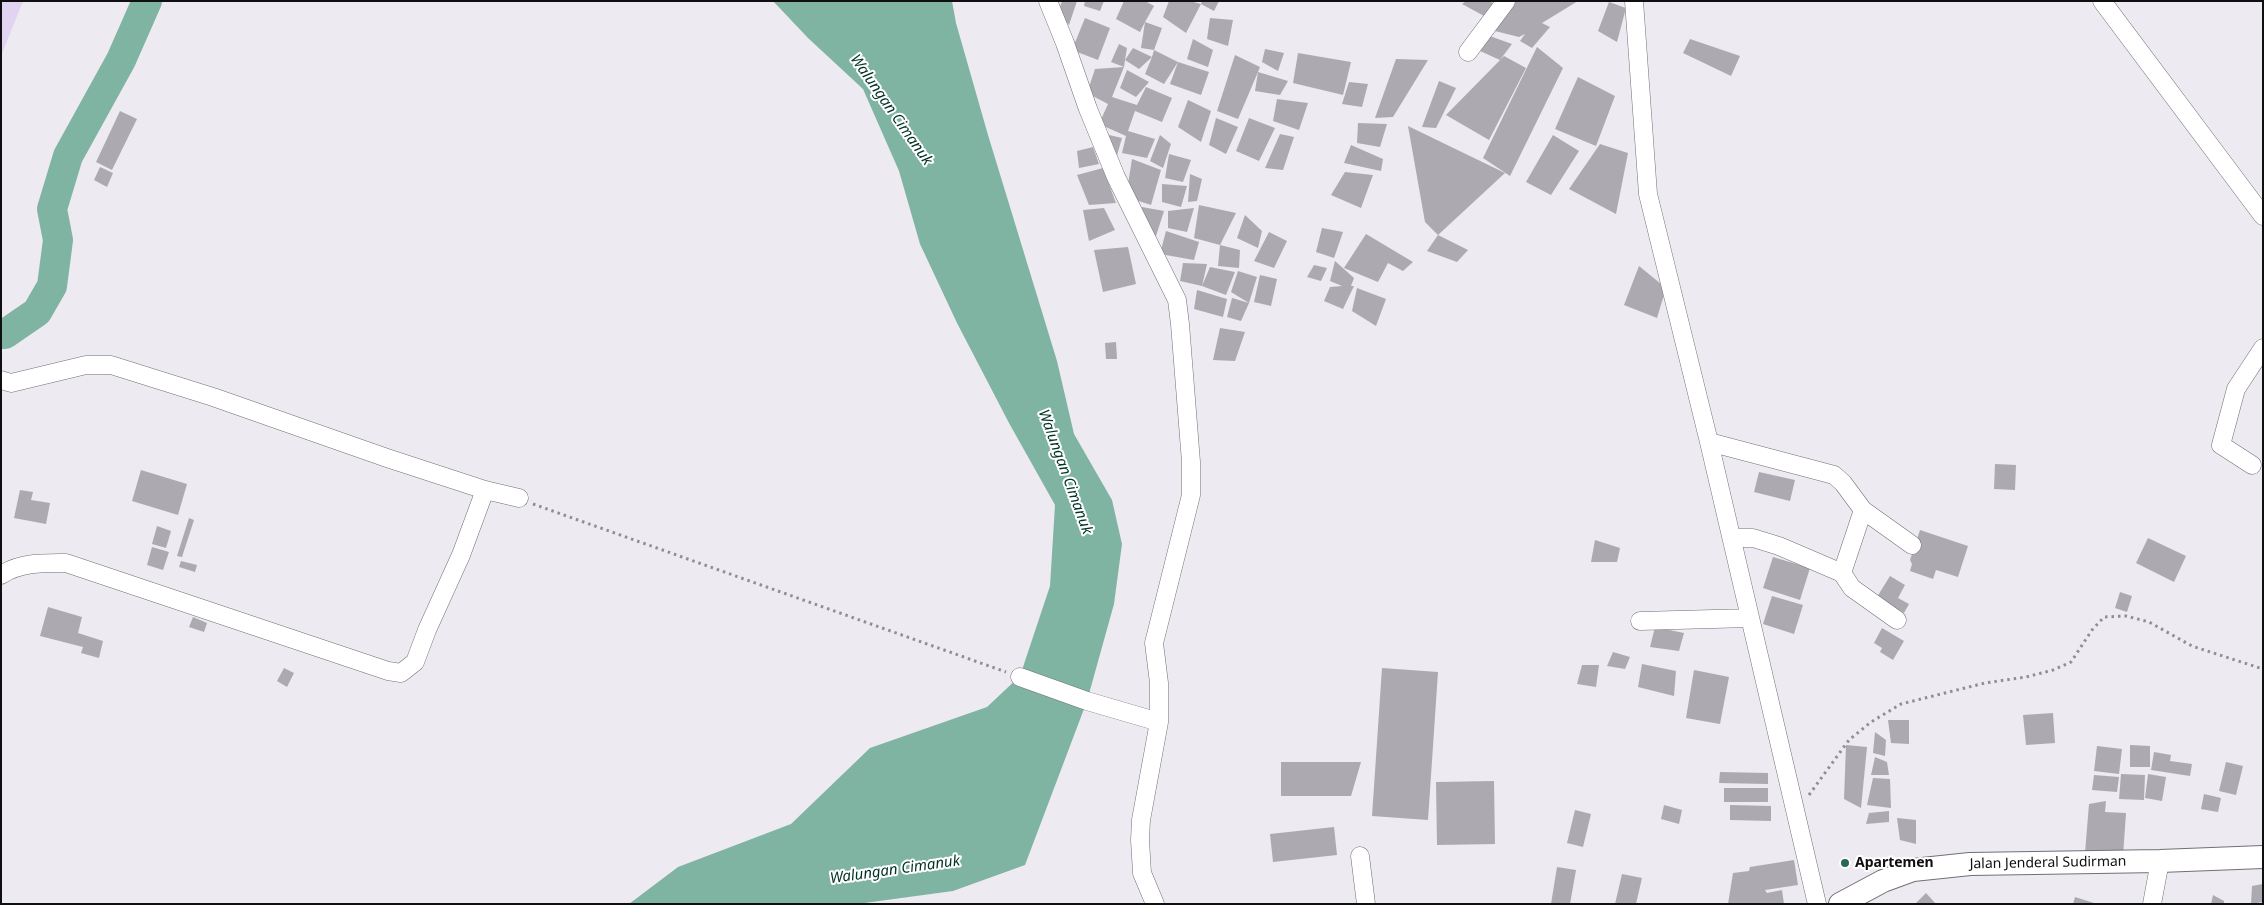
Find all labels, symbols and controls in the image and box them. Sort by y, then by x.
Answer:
water label: Walungan Cimanuk [846,51,936,169]
water label: Walungan Cimanuk [1034,407,1096,537]
water label: Walungan Cimanuk [829,852,961,888]
street label: Jalan Jenderal Sudirman [1969,853,2127,873]
place label: Apartemen [1855,855,1934,871]
marker: Apartemen [1839,857,1851,869]

